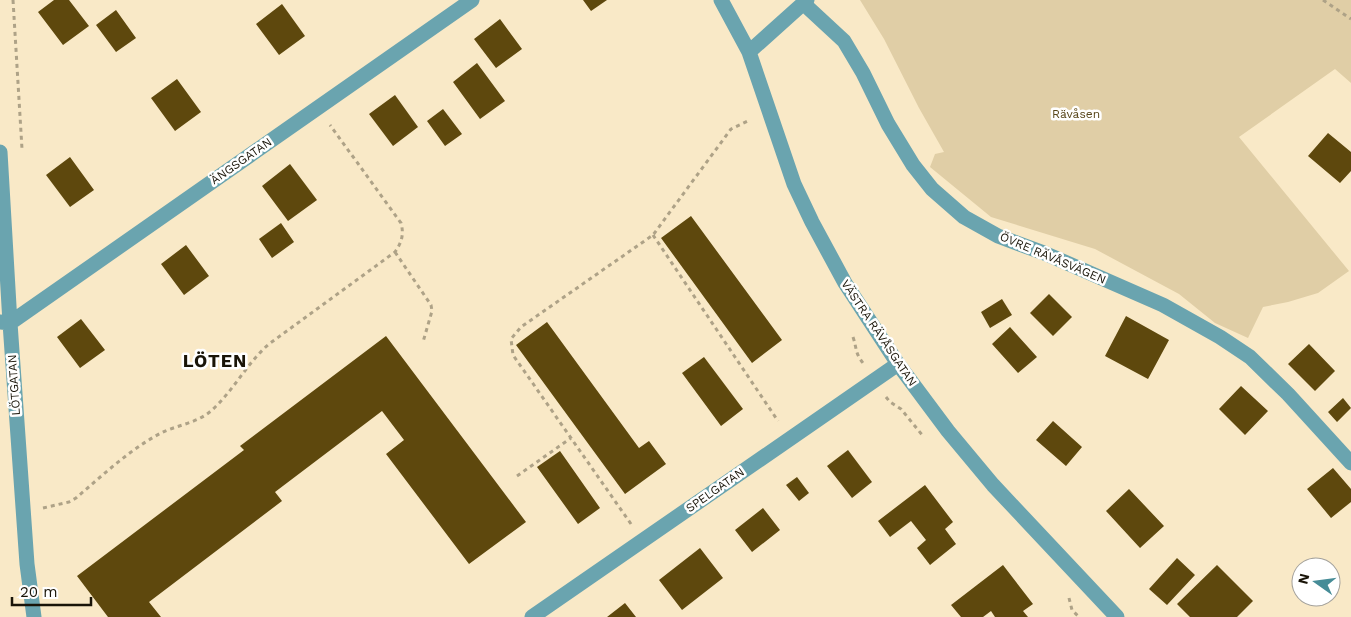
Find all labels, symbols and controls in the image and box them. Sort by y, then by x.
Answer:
park label: Rävåsen [1052,107,1100,121]
street label: ÄNGSGATAN [208,135,274,187]
street label: ÖVRE RÄVÅSVÄGEN [998,229,1108,287]
street label: VÄSTRA RÄVÅSGATAN [838,277,920,389]
district label: LÖTEN [183,350,247,371]
street label: LÖTGATAN [5,354,23,416]
street label: SPELGATAN [683,465,747,515]
north arrow [1291,557,1341,607]
text: N [1294,572,1312,586]
scale bar [12,574,91,606]
text: 20 m [20,583,58,601]

